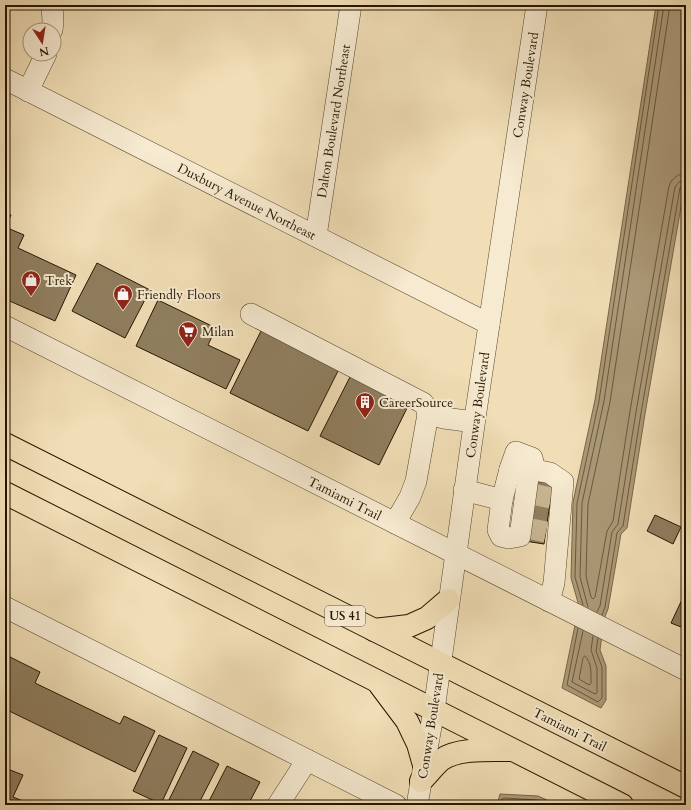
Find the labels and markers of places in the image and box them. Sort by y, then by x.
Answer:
shop icon: Trek [20,269,42,297]
place label: Trek [45,272,72,290]
shop icon: Friendly Floors [112,283,134,311]
place label: Friendly Floors [137,286,221,304]
supermarket icon: Milan [177,320,199,348]
place label: Milan [202,323,235,341]
building icon: CareerSource [354,391,376,419]
place label: CareerSource [379,394,453,412]

